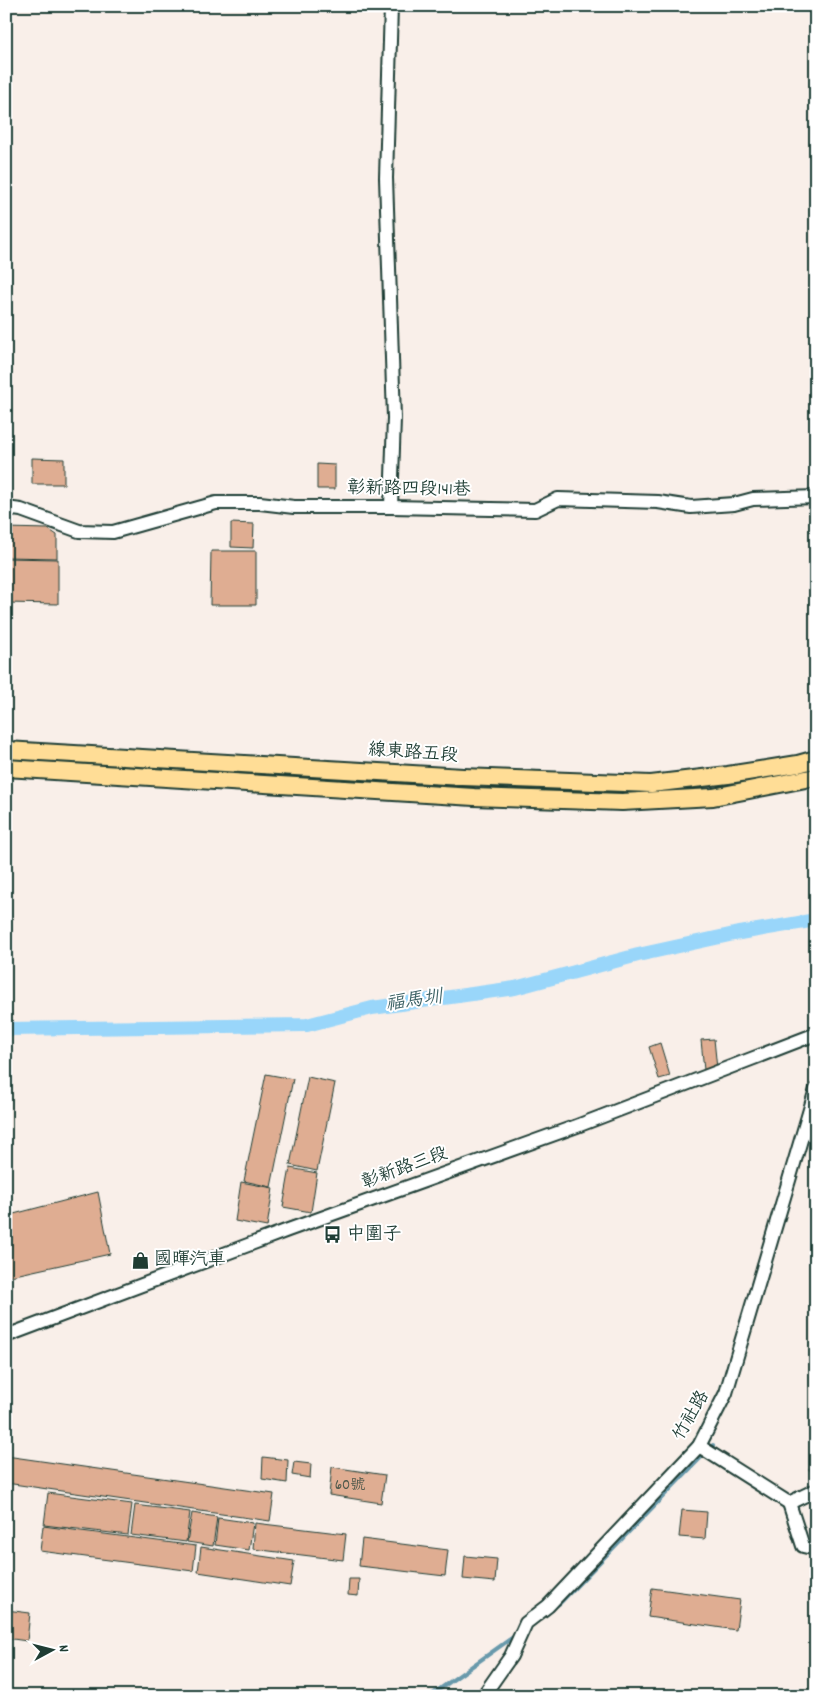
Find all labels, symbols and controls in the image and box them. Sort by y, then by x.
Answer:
street label: 彰新路四段141巷 [347,476,471,504]
street label: 線東路五段 [367,738,459,770]
water label: 福馬圳 [384,984,446,1019]
street label: 彰新路三段 [358,1142,452,1196]
place label: 中圍子 [347,1223,401,1248]
bus stop icon: 中圍子 [323,1225,343,1245]
place label: 國暉汽車 [154,1248,226,1273]
shop icon: 國暉汽車 [130,1250,150,1270]
street label: 竹社路 [668,1386,716,1446]
house number: 60號 [335,1475,365,1497]
north arrow [28,1624,78,1674]
text: N [53,1644,73,1653]

